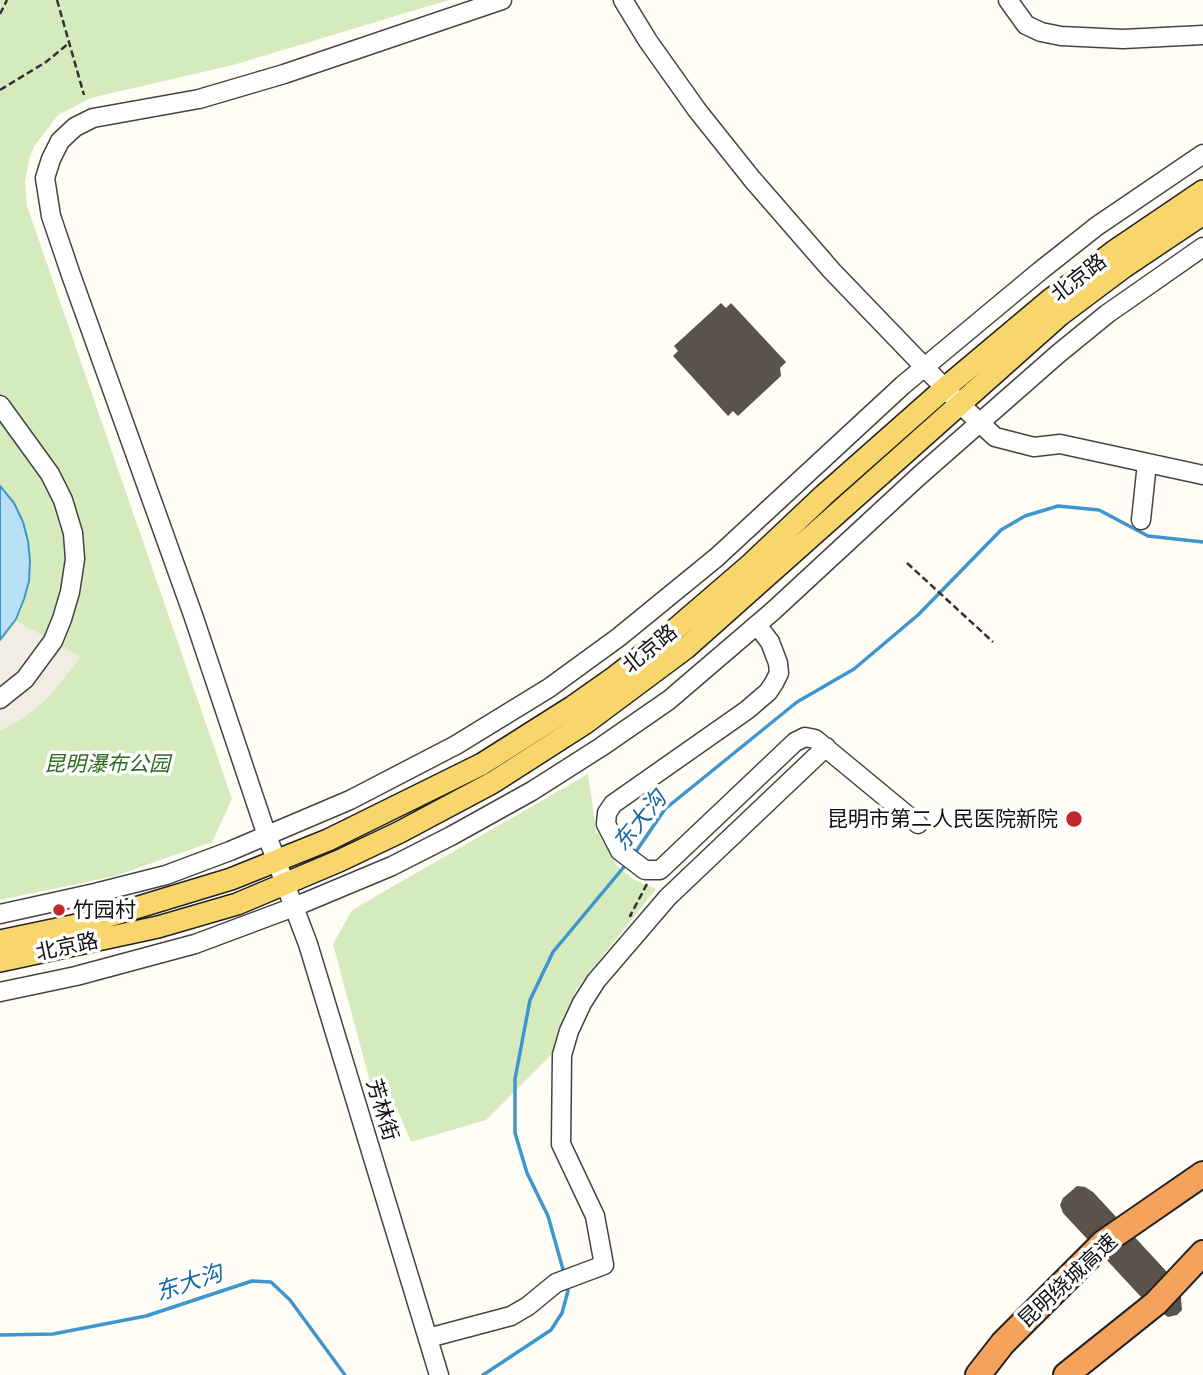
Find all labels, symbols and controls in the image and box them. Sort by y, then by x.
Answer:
street label: 北京路 [1046,249,1112,307]
street label: 北京路 [618,619,682,679]
park label: 昆明瀑布公园 [44,751,170,777]
water label: 东大沟 [608,786,672,856]
place label: 昆明市第二人民医院新院 [827,806,1058,832]
marker: 昆明市第二人民医院新院 [1064,809,1084,829]
place label: 竹园村 [73,897,136,923]
marker: 竹园村 [51,902,67,918]
street label: 北京路 [34,928,100,966]
street label: 芳林街 [361,1076,403,1144]
street label: 昆明绕城高速 [1013,1229,1123,1333]
water label: 东大沟 [152,1259,226,1307]

